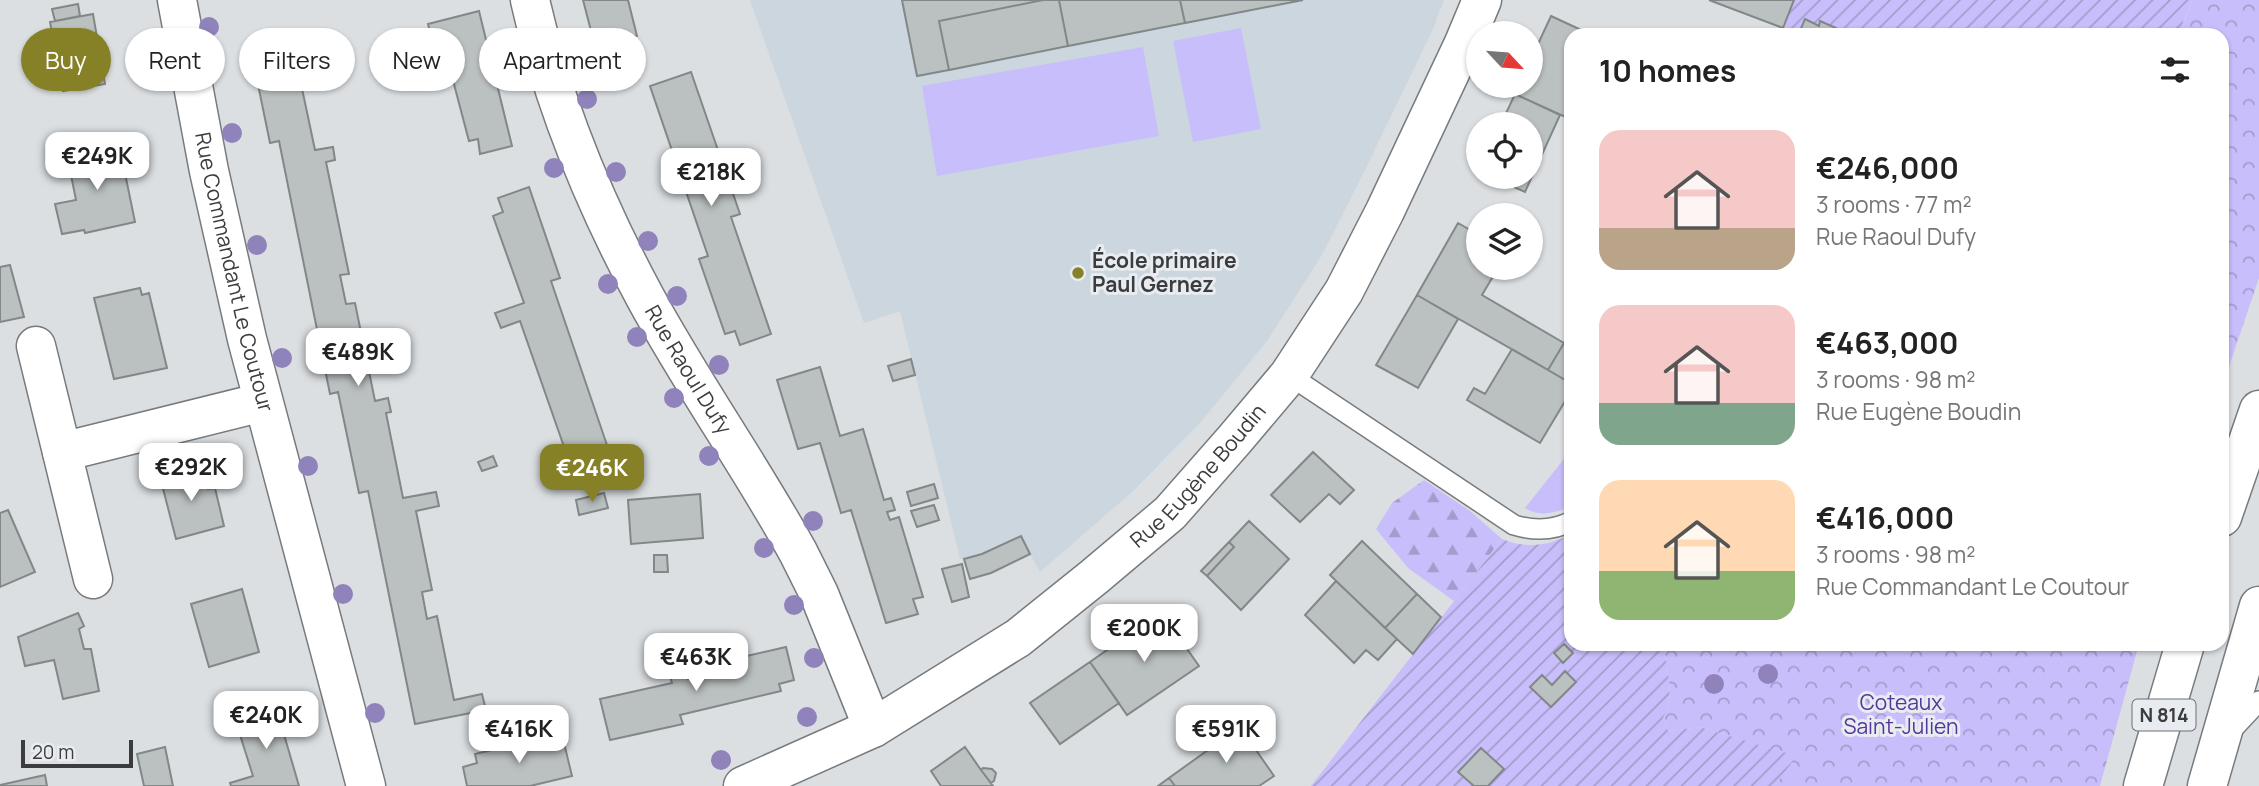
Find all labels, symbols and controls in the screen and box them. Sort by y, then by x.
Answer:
north arrow [1466,21,1544,98]
map controls [1466,21,1543,280]
chip: Buy [21,28,111,91]
chip: Rent [125,28,225,91]
chip: Filters [239,28,355,91]
chip: New [369,28,465,91]
chip: Apartment [479,28,646,91]
text: 10 homes [1599,50,1736,91]
icon: filters [2156,51,2194,89]
button: locate [1466,112,1543,189]
street label: Rue Commandant Le Coutour [189,130,281,415]
pin: €249K [48,132,146,192]
text: €249K [61,139,133,171]
text: €246,000 [1816,147,1959,188]
pin: €218K [662,148,760,208]
text: €218K [677,155,745,187]
icon: home [1655,158,1739,242]
text: 3 rooms · 77 m² [1816,188,1972,220]
button: layers [1466,203,1543,280]
text: Rue Raoul Dufy [1816,220,1976,252]
place label: École primaire Paul Gernez [1092,246,1237,298]
marker: École primaire Paul Gernez [1070,265,1086,281]
street label: Rue Raoul Dufy [639,300,739,439]
text: €463,000 [1816,322,1959,363]
pin: €489K [309,328,407,388]
icon: home [1655,333,1739,417]
text: €489K [322,335,394,367]
text: 3 rooms · 98 m² [1816,363,1976,395]
text: Rue Eugène Boudin [1816,395,2021,427]
street label: Rue Eugène Boudin [1124,398,1272,554]
pin: €292K [142,444,240,503]
pin: €246K [543,444,641,504]
text: €292K [155,450,227,482]
text: €246K [556,451,628,483]
text: €416,000 [1816,497,1954,538]
icon: home [1655,508,1739,592]
text: 3 rooms · 98 m² [1816,538,1976,570]
text: Rue Commandant Le Coutour [1816,570,2129,602]
pin: €200K [1095,604,1193,664]
text: €200K [1107,611,1181,643]
pin: €463K [647,634,745,693]
text: €463K [660,640,732,672]
park label: Coteaux Saint-Julien [1843,688,1959,740]
pin: €240K [217,692,315,751]
text: €240K [230,698,302,730]
road number: N 814 [2132,700,2196,730]
pin: €416K [470,706,568,765]
pin: €591K [1177,706,1275,765]
text: €416K [485,712,553,744]
text: €591K [1192,712,1260,744]
scale bar [21,737,133,769]
text: 20 m [32,739,74,765]

